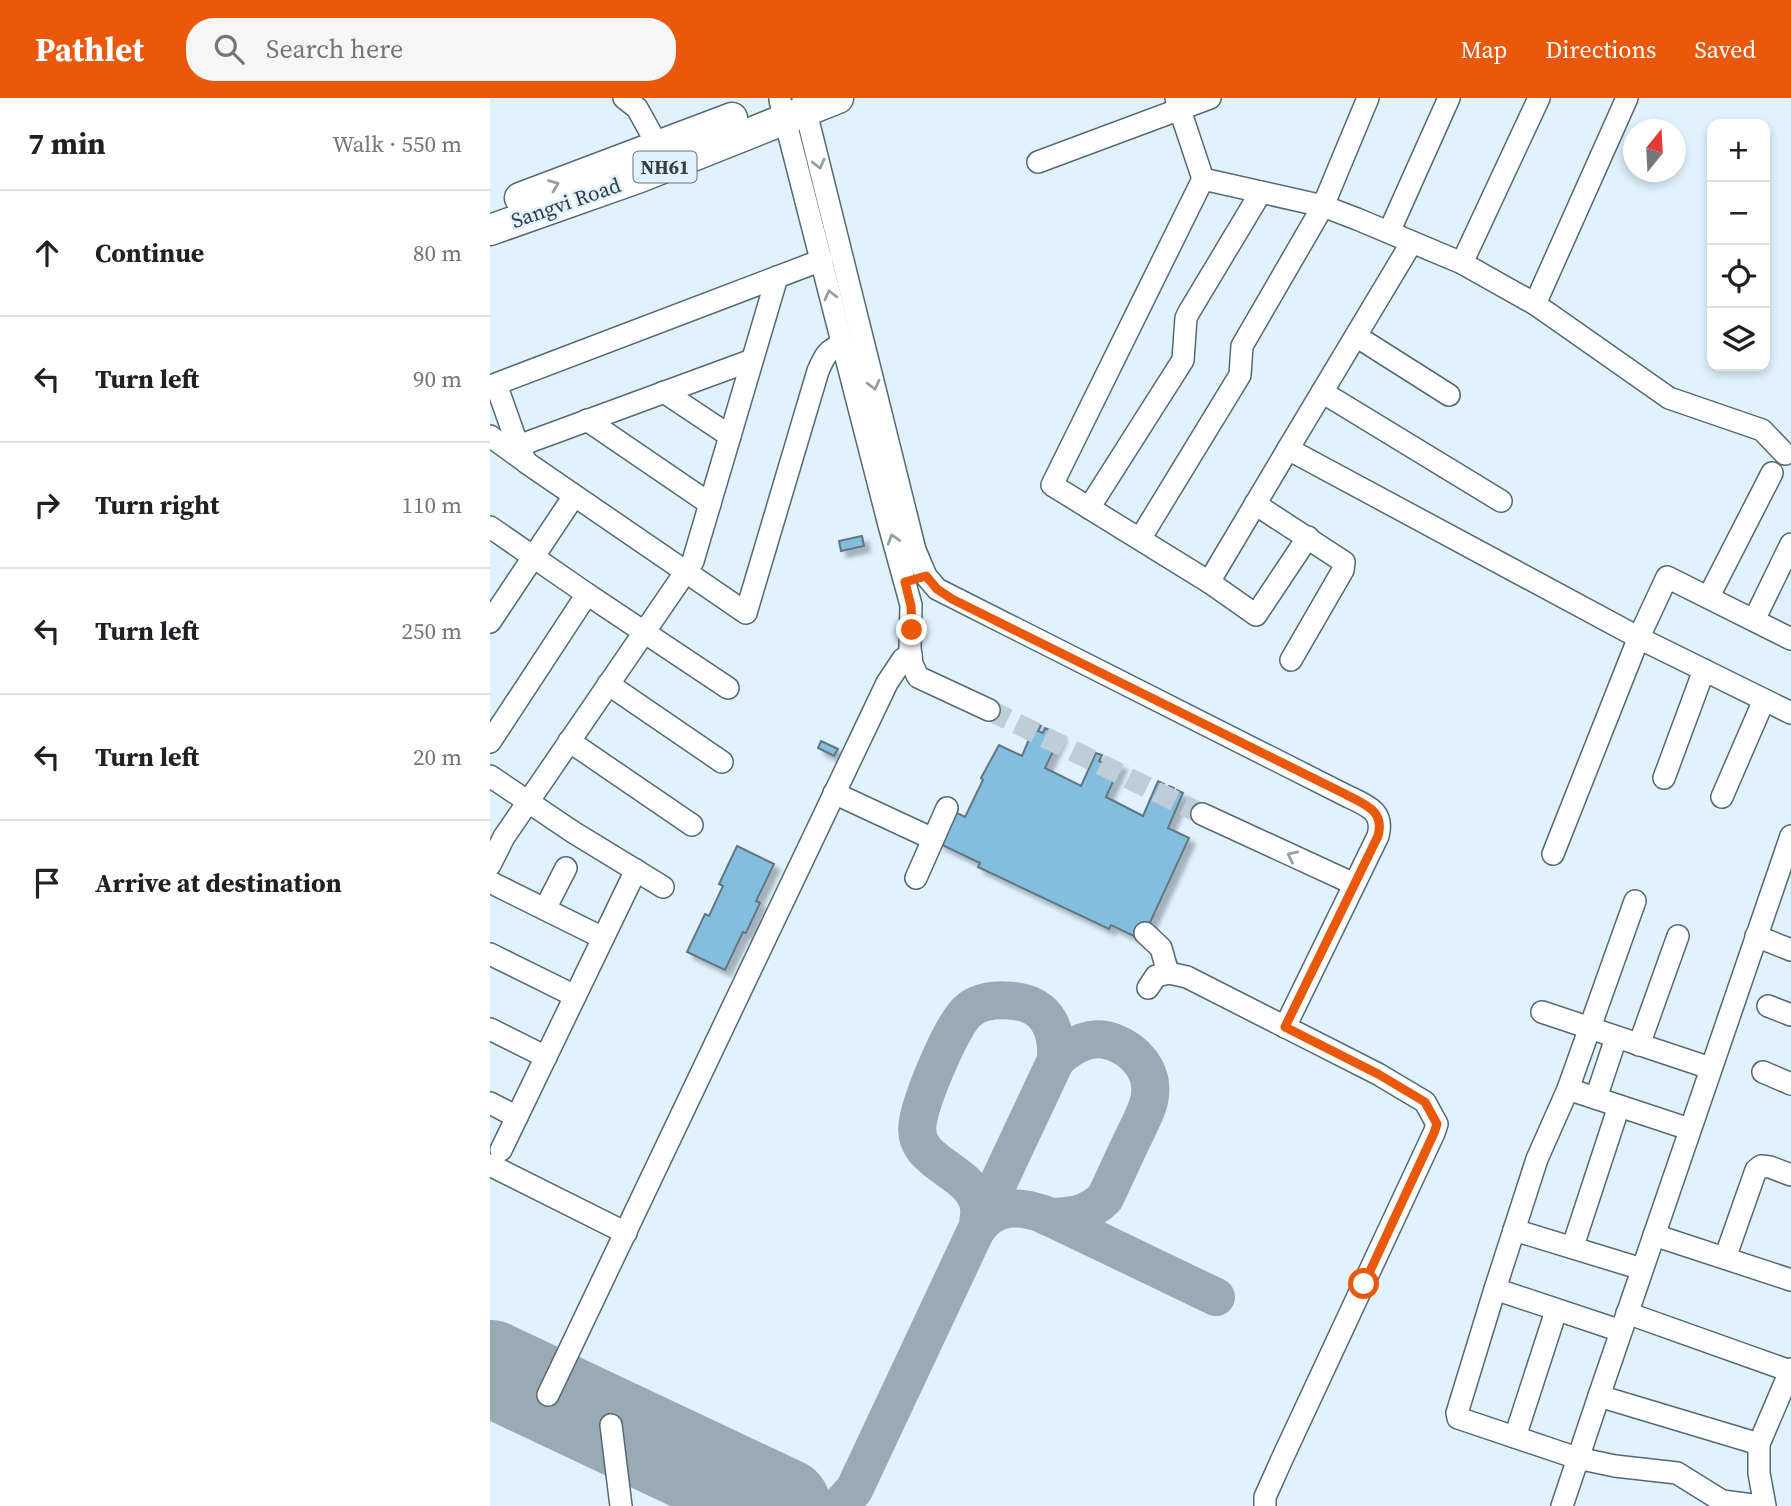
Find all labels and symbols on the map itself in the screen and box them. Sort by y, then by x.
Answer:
north arrow [1623,119,1686,182]
road number: NH61 [634,152,696,183]
one-way arrow [811,158,825,170]
street label: Sangvi Road [507,170,625,235]
one-way arrow [547,180,559,194]
one-way arrow [824,289,838,301]
one-way arrow [866,379,880,391]
one-way arrow [887,533,902,545]
route end [896,614,927,645]
one-way arrow [1287,850,1299,864]
route start [1348,1268,1379,1299]

